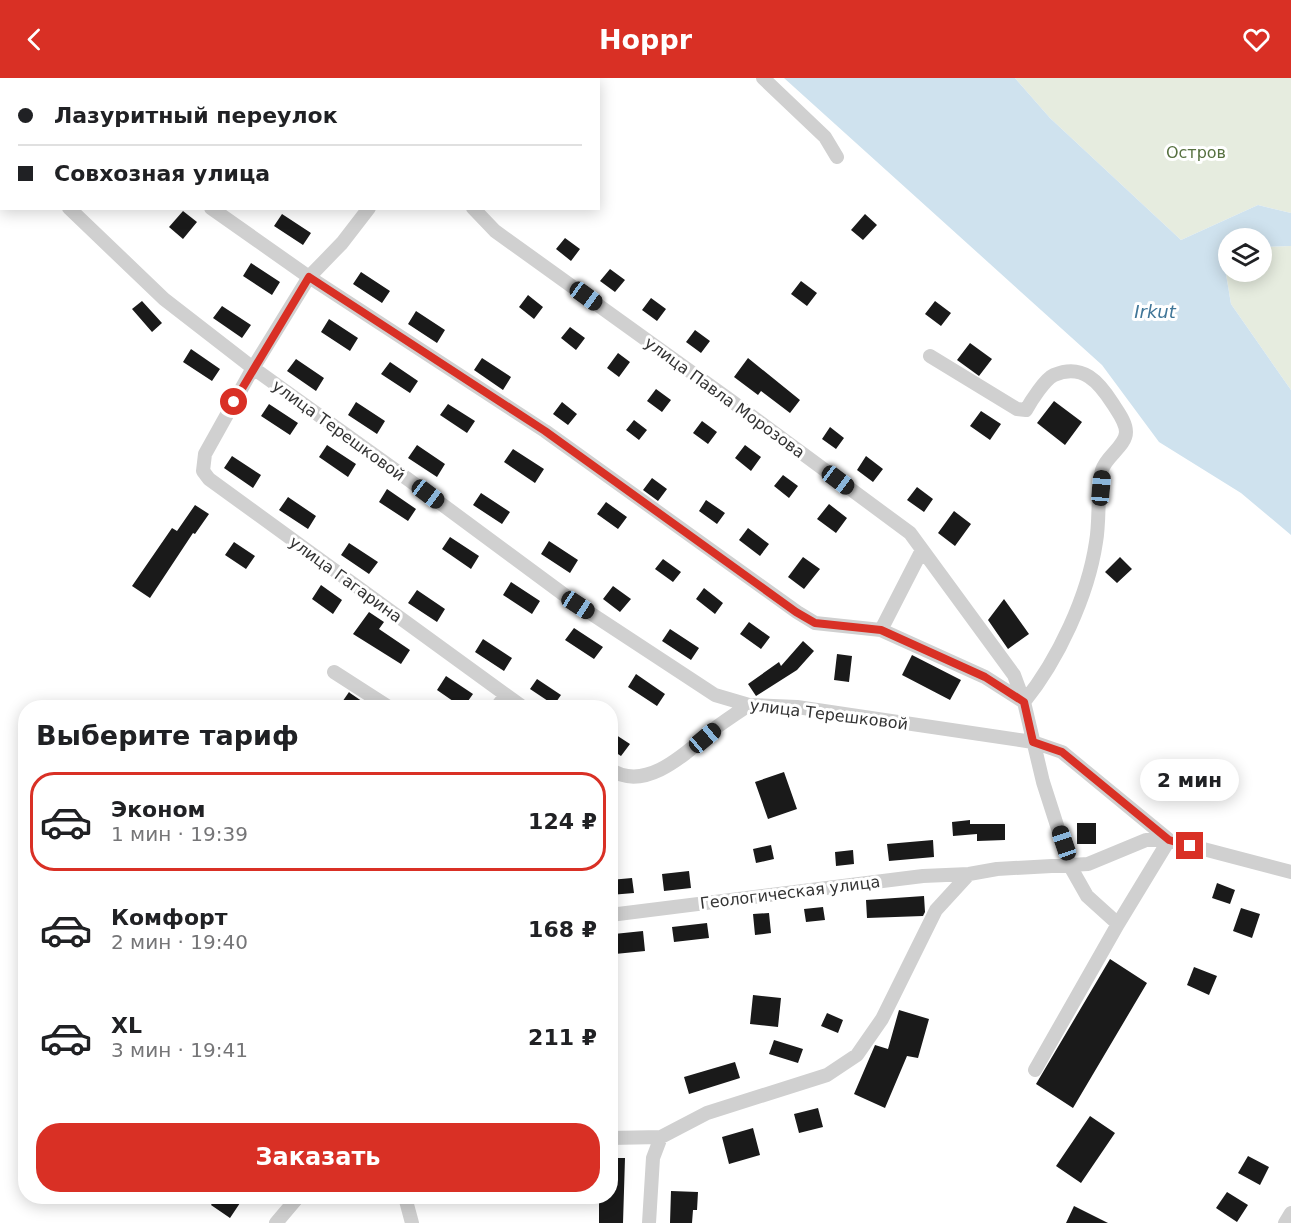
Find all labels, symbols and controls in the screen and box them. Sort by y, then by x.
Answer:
icon: back [18,23,51,56]
icon: heart [1240,23,1273,56]
text: Hoppr [599,24,692,55]
text: Лазуритный переулок [54,103,338,128]
park label: Остров [1166,143,1226,162]
text: Совхозная улица [54,161,270,186]
map controls [1218,228,1272,282]
button: layers [1218,228,1272,282]
car [566,278,606,314]
water label: Irkut [1134,301,1177,322]
street label: улица Павла Морозова [641,333,808,462]
street label: улица Терешковой [269,376,409,485]
route start [220,388,247,415]
car [818,462,858,498]
car [1090,469,1112,507]
car [408,476,448,512]
street label: улица Гагарина [286,532,406,627]
car [558,588,598,622]
street label: улица Терешковой [749,695,909,734]
text: Выберите тариф [36,720,299,751]
car [685,720,725,756]
callout: 2 мин [1140,759,1240,801]
text: 2 мин [1157,768,1222,792]
icon: car [39,795,93,849]
text: Эконом [111,797,206,822]
text: 124 ₽ [528,809,597,834]
text: 1 мин · 19:39 [111,822,248,846]
car [1050,823,1078,863]
route end [1176,832,1203,859]
street label: Геологическая улица [699,872,881,913]
icon: car [39,903,93,957]
text: Комфорт [111,905,228,930]
text: 168 ₽ [528,917,597,942]
text: 2 мин · 19:40 [111,930,248,954]
icon: car [39,1011,93,1065]
text: XL [111,1013,142,1038]
text: 211 ₽ [528,1025,597,1050]
text: 3 мин · 19:41 [111,1038,248,1062]
button: Заказать [36,1123,600,1192]

